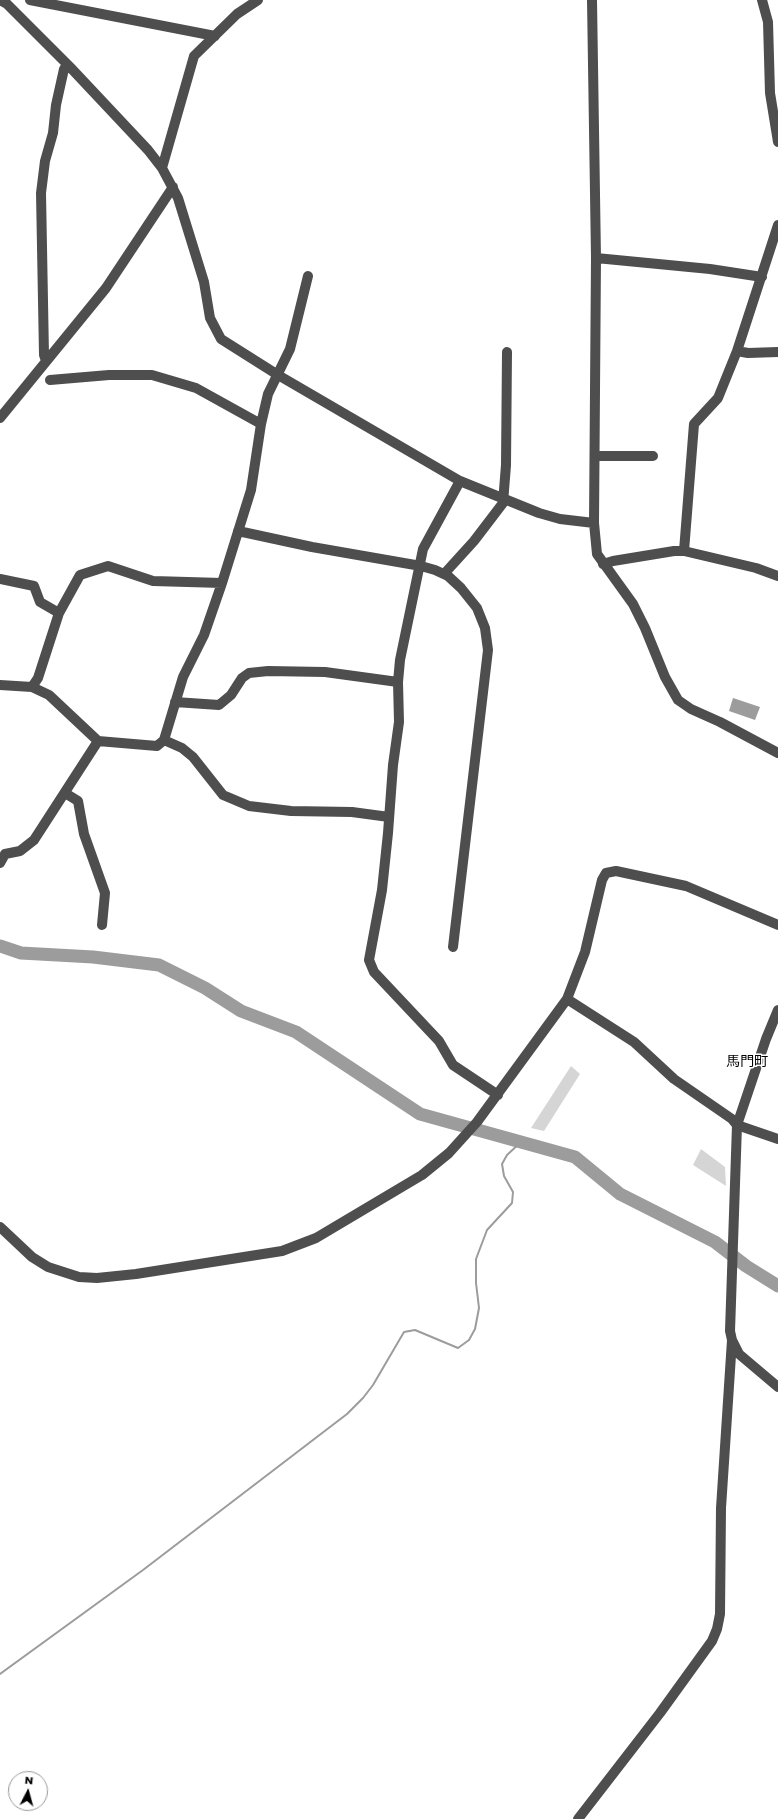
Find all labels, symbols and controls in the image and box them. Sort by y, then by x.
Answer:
district label: 馬門町 [726,1054,768,1070]
north arrow [8,1771,48,1811]
text: N [24,1772,34,1788]

